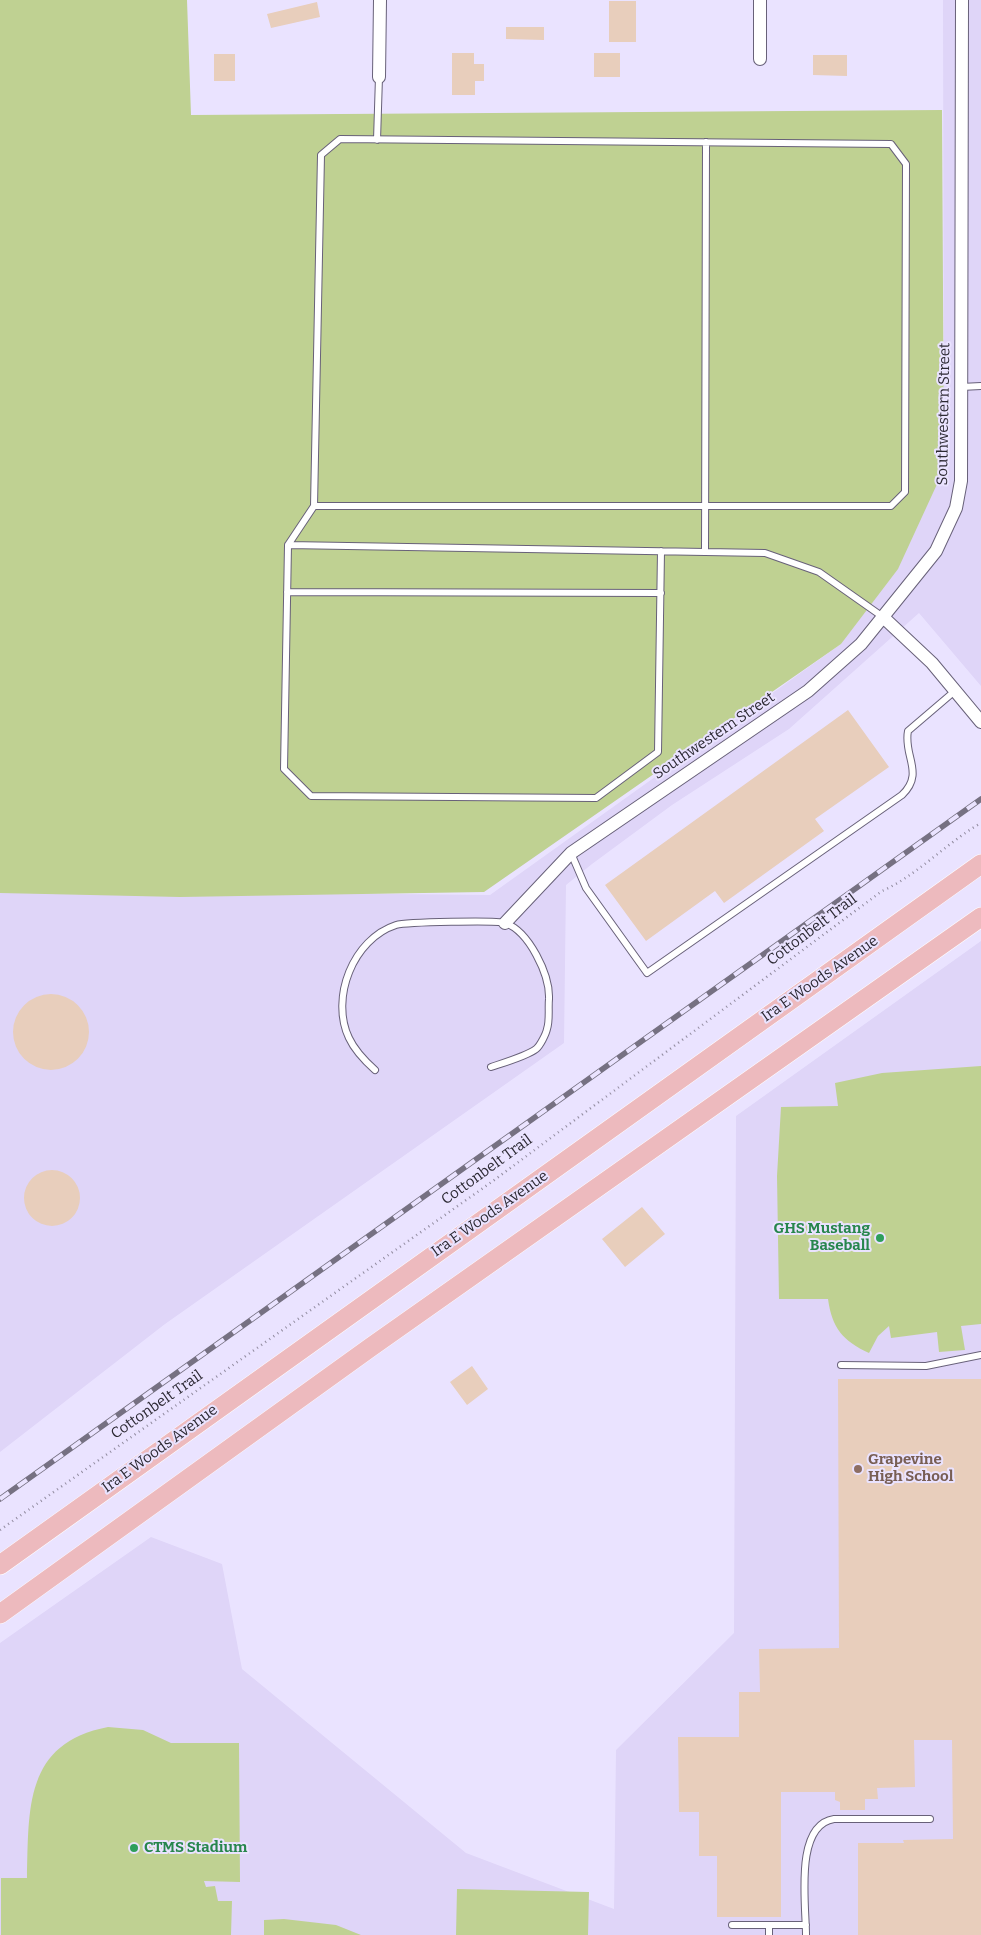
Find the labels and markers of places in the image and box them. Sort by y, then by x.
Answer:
place label: GHS Mustang Baseball [774,1220,870,1255]
marker: GHS Mustang Baseball [874,1232,886,1244]
place label: Grapevine High School [868,1451,953,1486]
marker: Grapevine High School [852,1463,864,1475]
place label: CTMS Stadium [144,1839,247,1857]
marker: CTMS Stadium [128,1842,140,1854]

